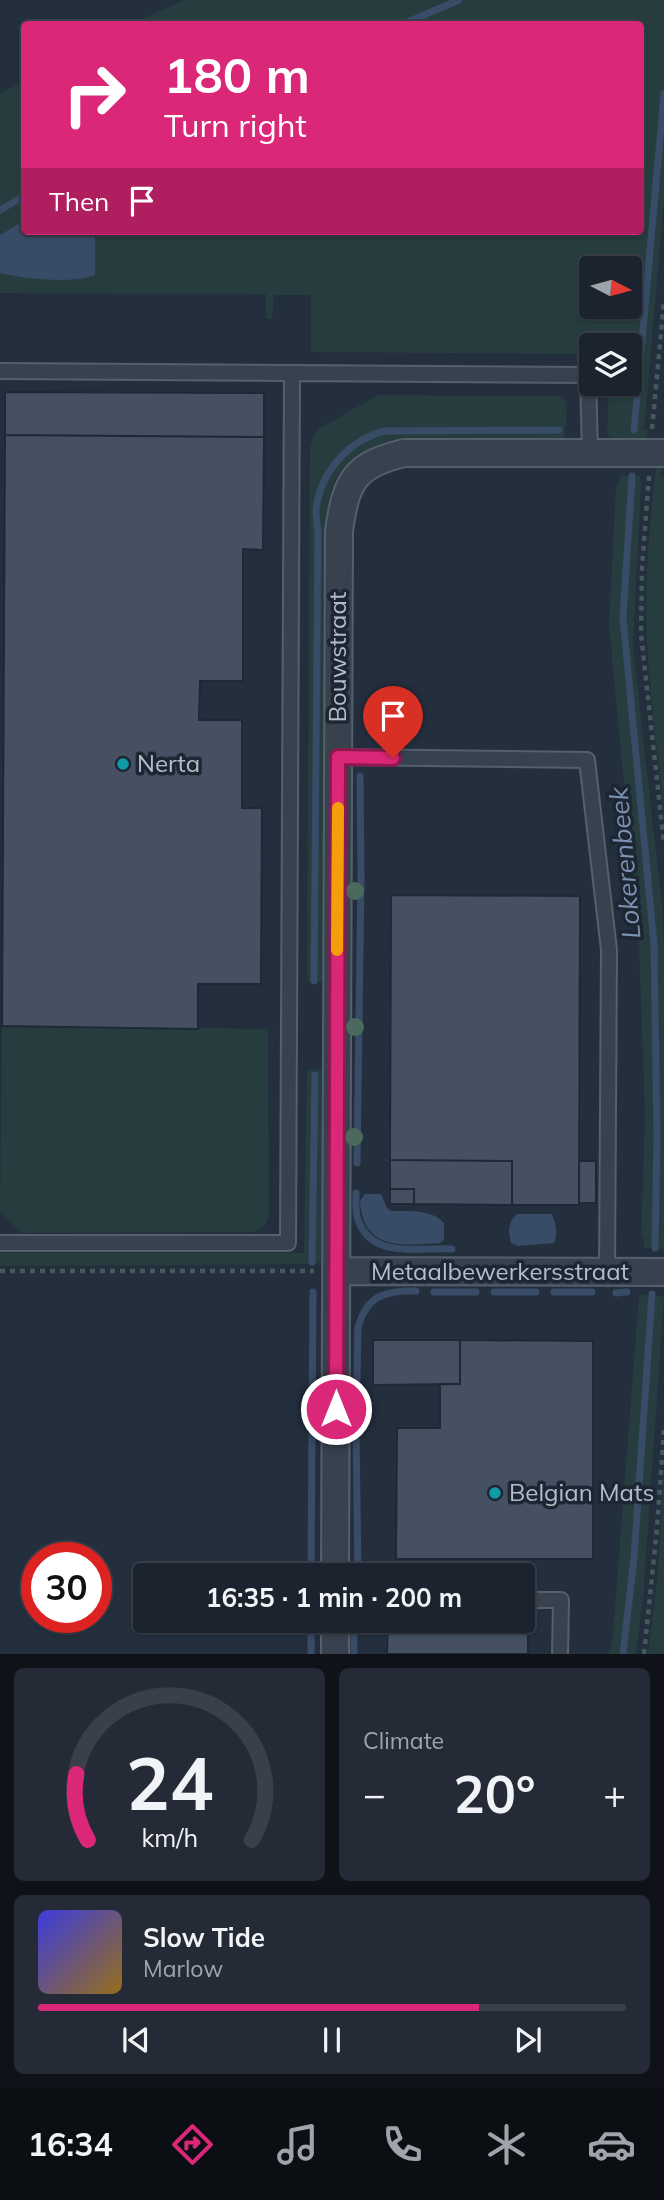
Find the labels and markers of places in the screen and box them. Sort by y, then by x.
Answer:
pin [363,686,423,758]
place label: Nerta [137,748,200,778]
marker: Nerta [115,756,131,772]
place label: Belgian Mats [509,1477,654,1507]
marker: Belgian Mats [487,1485,503,1501]

